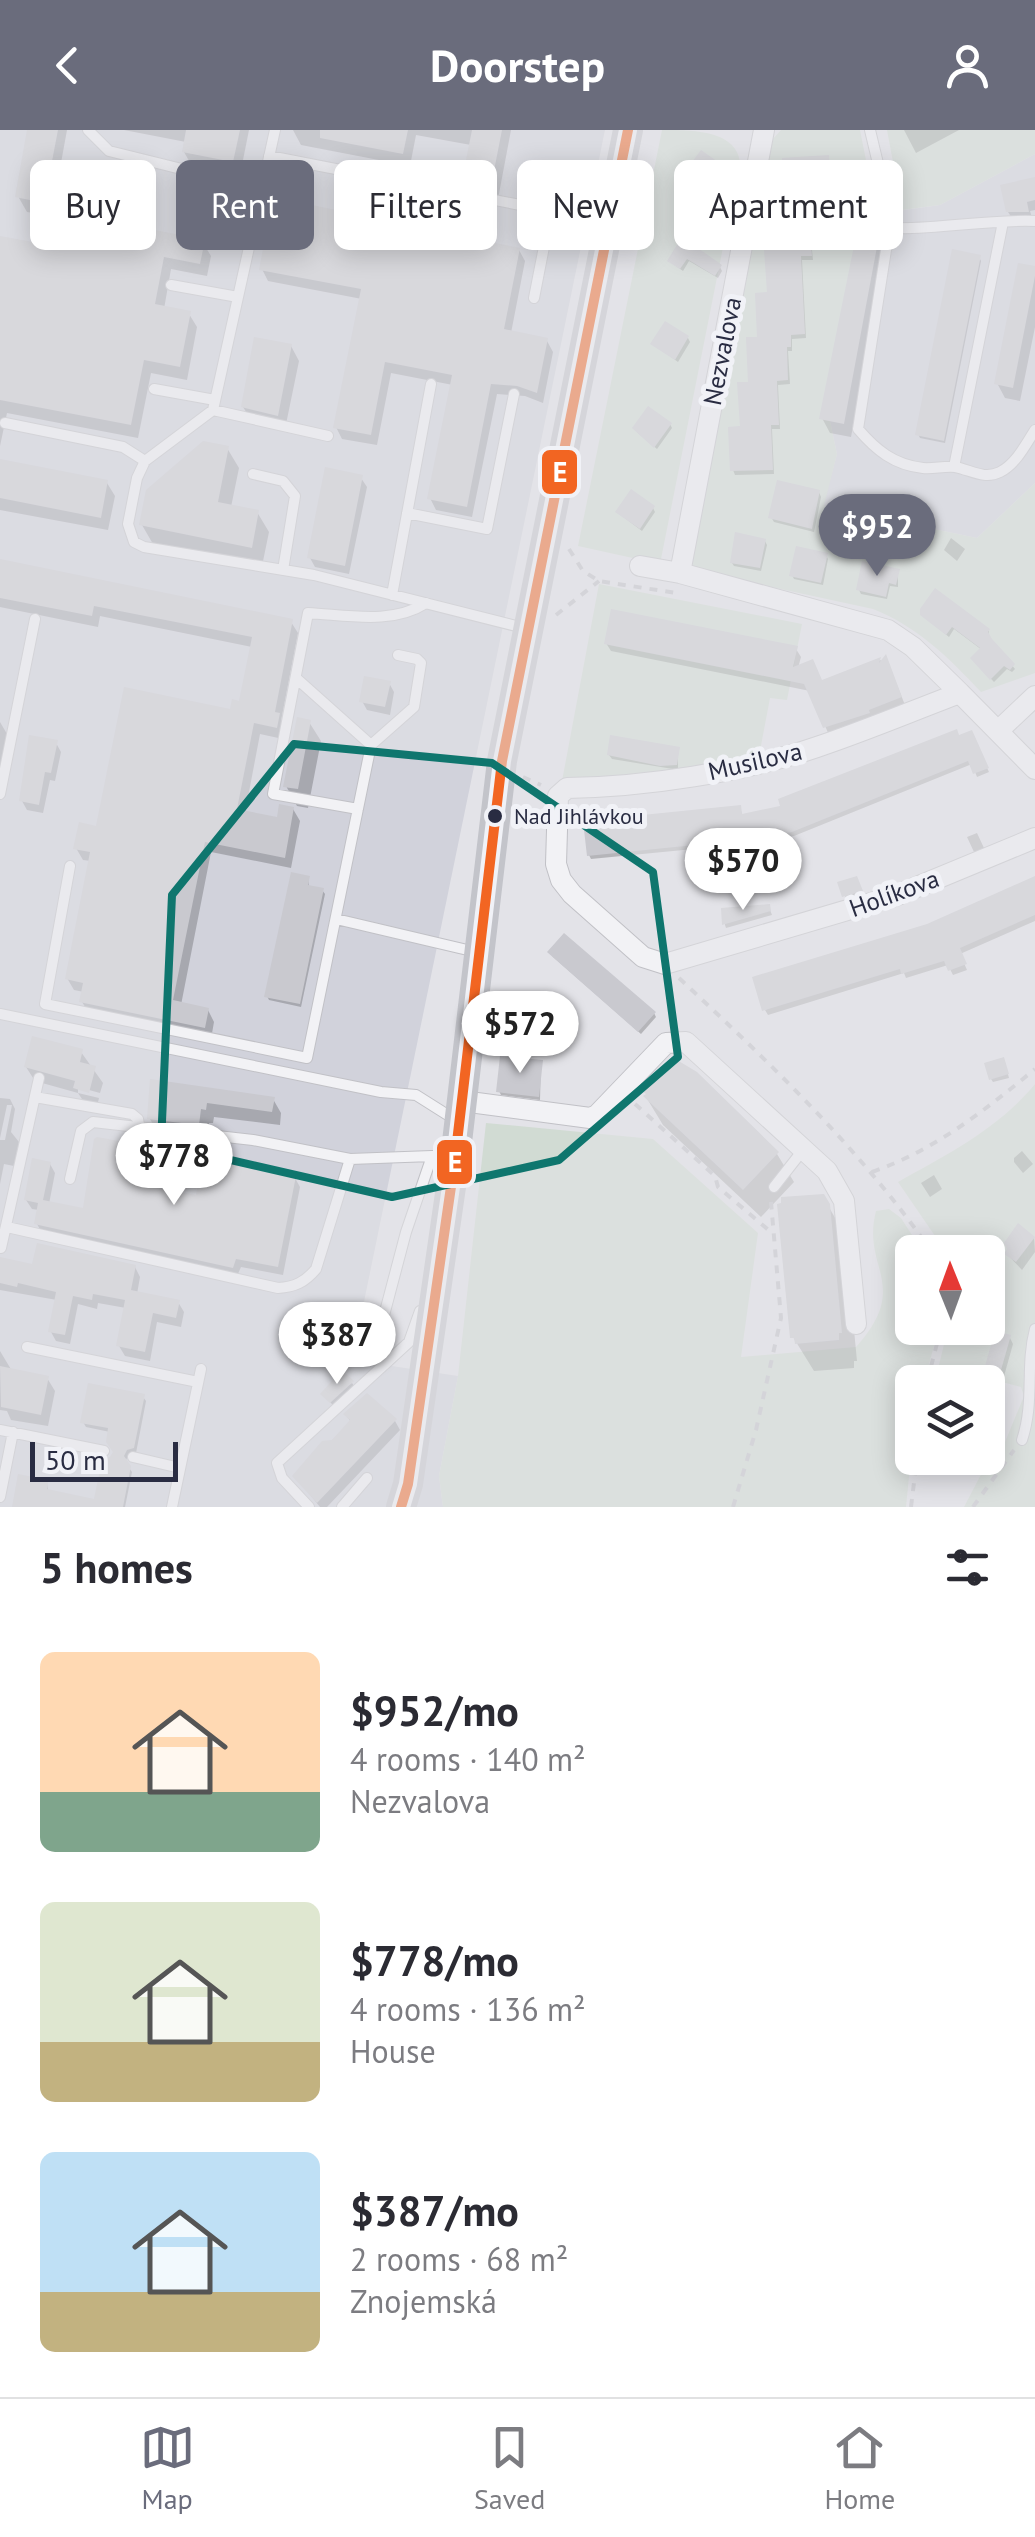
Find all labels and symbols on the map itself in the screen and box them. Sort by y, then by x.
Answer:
street label: Nezvalova [696,294,748,408]
line badge: E [540,448,579,496]
text: E [553,453,567,490]
pin: $952 [818,494,936,579]
street label: Musilova [705,735,805,787]
place label: Nad Jihlávkou [514,802,644,830]
marker: Nad Jihlávkou [485,806,505,826]
pin: $570 [684,828,802,913]
street label: Holíkova [845,862,943,924]
pin: $572 [461,991,579,1076]
pin: $778 [115,1123,233,1208]
line badge: E [435,1138,474,1186]
text: E [448,1143,462,1180]
north arrow [895,1235,1005,1345]
pin: $387 [278,1302,396,1387]
scale bar [30,1437,178,1482]

